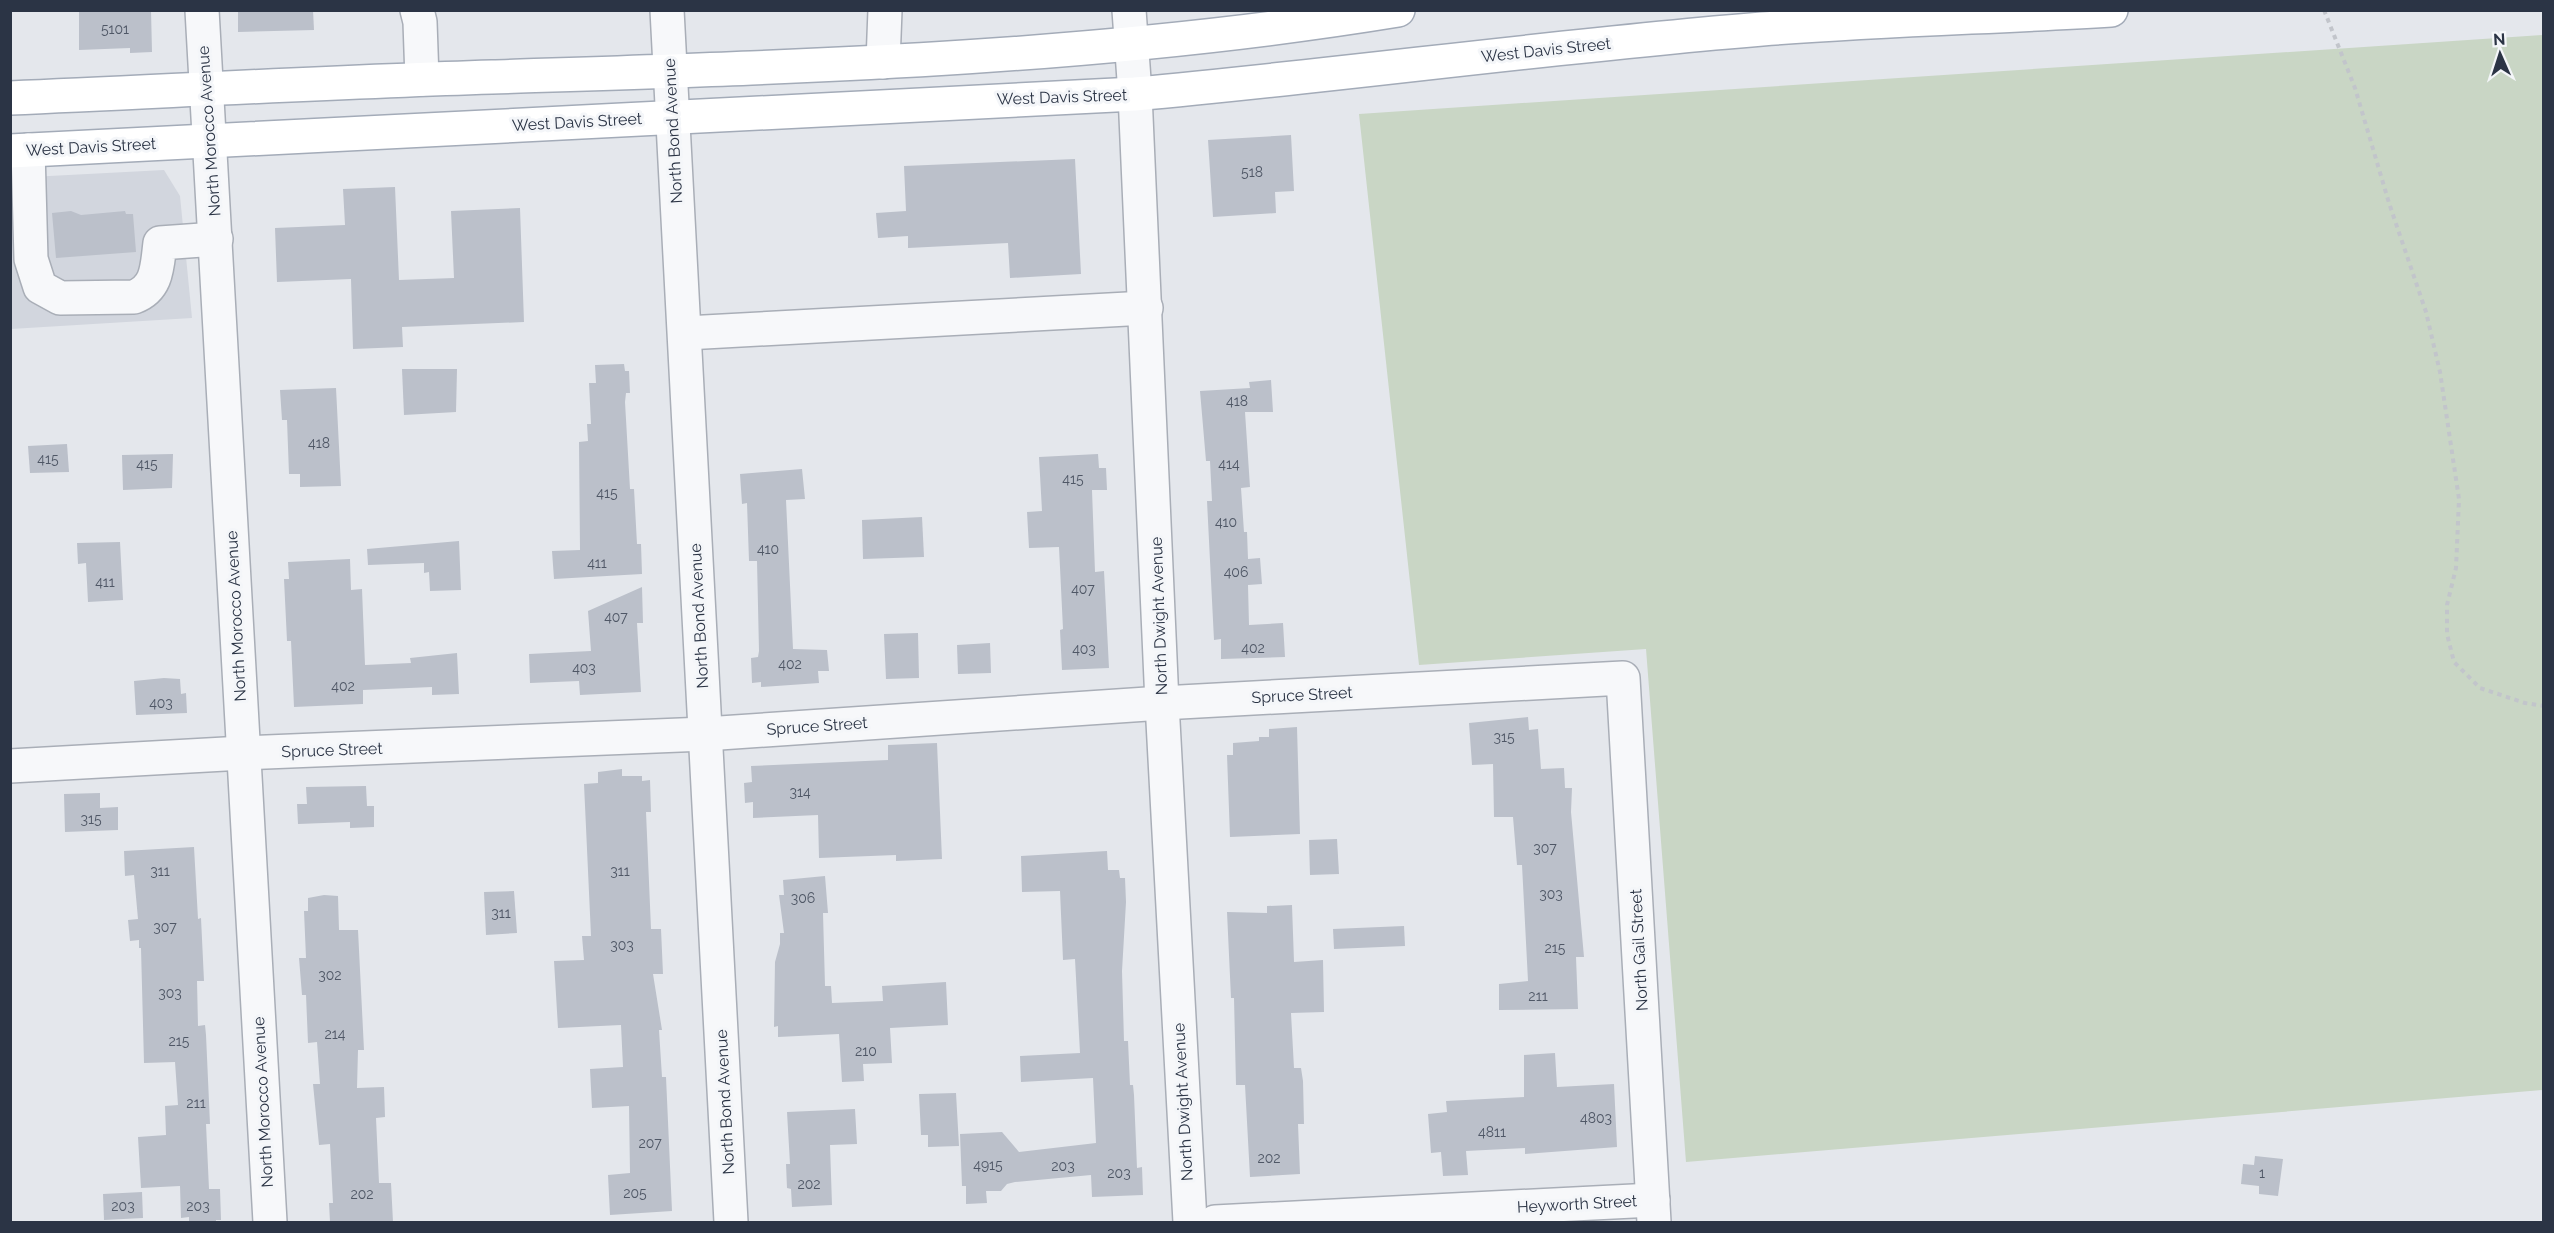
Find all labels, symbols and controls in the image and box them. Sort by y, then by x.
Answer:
house number: 5101 [101,21,129,37]
north arrow [2470,24,2530,84]
text: N [2493,30,2506,49]
street label: West Davis Street [1480,34,1612,66]
street label: North Morocco Avenue [194,45,224,217]
street label: North Bond Avenue [660,58,686,204]
street label: West Davis Street [997,85,1128,109]
street label: West Davis Street [511,109,643,135]
street label: West Davis Street [25,134,157,160]
house number: 518 [1241,164,1263,180]
house number: 418 [1226,393,1248,409]
house number: 418 [308,435,330,451]
house number: 415 [37,451,59,467]
house number: 415 [136,456,158,472]
house number: 414 [1218,456,1240,472]
house number: 415 [1062,471,1084,487]
house number: 415 [596,485,618,501]
house number: 410 [1215,514,1237,530]
street label: North Morocco Avenue [222,530,250,702]
street label: North Dwight Avenue [1147,537,1171,695]
house number: 410 [757,541,779,557]
street label: North Bond Avenue [686,543,712,689]
house number: 411 [587,555,607,571]
house number: 406 [1224,564,1248,580]
house number: 411 [95,574,115,590]
house number: 407 [1071,581,1095,597]
house number: 407 [604,609,628,625]
house number: 402 [1241,640,1265,656]
house number: 403 [1072,641,1096,657]
house number: 402 [778,656,802,672]
house number: 403 [572,660,596,676]
house number: 402 [331,678,355,694]
street label: Spruce Street [1251,683,1354,707]
house number: 403 [149,695,173,711]
street label: Spruce Street [766,713,869,739]
house number: 315 [1493,729,1515,745]
street label: Spruce Street [281,739,384,761]
house number: 314 [789,784,811,800]
house number: 315 [80,811,102,827]
house number: 307 [1533,840,1557,856]
house number: 311 [150,863,170,879]
house number: 311 [610,863,630,879]
house number: 303 [1539,886,1563,902]
street label: North Gail Street [1626,888,1652,1011]
house number: 306 [791,890,815,906]
house number: 311 [491,905,511,921]
house number: 307 [153,919,177,935]
house number: 303 [610,937,634,953]
house number: 215 [1545,940,1566,956]
house number: 302 [318,967,342,983]
house number: 303 [158,985,182,1001]
house number: 211 [1528,988,1548,1004]
street label: North Morocco Avenue [249,1016,277,1188]
street label: North Dwight Avenue [1169,1022,1197,1182]
house number: 214 [325,1026,346,1042]
street label: North Bond Avenue [712,1029,738,1175]
house number: 215 [169,1033,190,1049]
house number: 210 [855,1043,877,1059]
house number: 211 [186,1095,206,1111]
house number: 4803 [1580,1110,1612,1126]
house number: 4811 [1478,1124,1506,1140]
house number: 207 [638,1135,662,1151]
house number: 202 [1257,1150,1281,1166]
house number: 4915 [973,1157,1003,1173]
house number: 203 [1051,1158,1075,1174]
house number: 203 [1107,1165,1131,1181]
house number: 1 [2259,1165,2265,1181]
house number: 202 [797,1176,821,1192]
house number: 205 [623,1185,647,1201]
house number: 202 [350,1186,374,1202]
street label: Heyworth Street [1516,1191,1638,1217]
house number: 203 [111,1198,135,1214]
house number: 203 [186,1198,210,1214]

